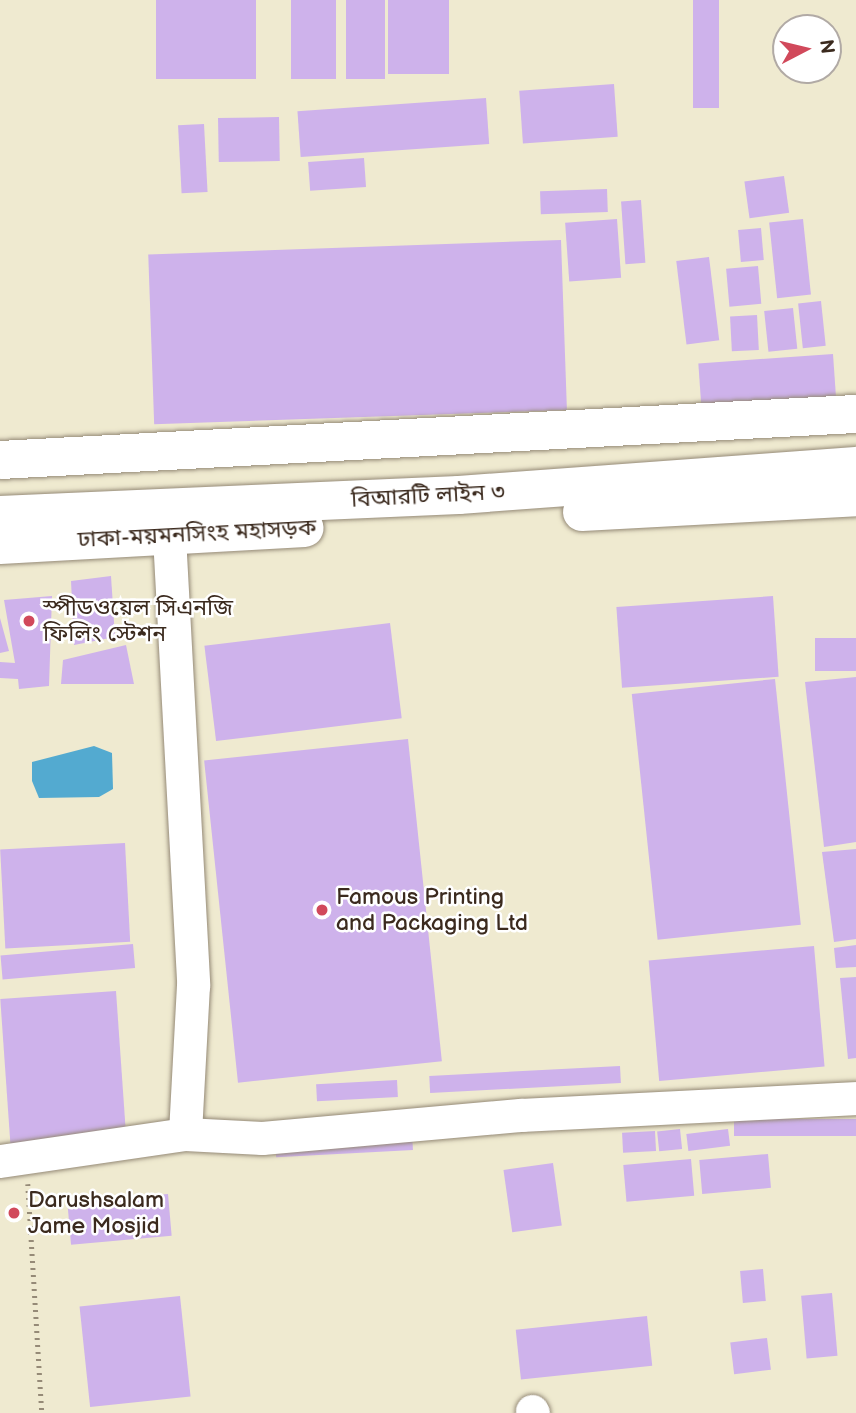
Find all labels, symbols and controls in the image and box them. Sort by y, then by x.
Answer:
north arrow [772,14,842,84]
text: N [814,38,839,55]
street label: বিআরটি লাইন ৩ [350,478,506,514]
street label: ঢাকা-ময়মনসিংহ মহাসড়ক [77,514,317,554]
place label: স্পীডওয়েল সিএনজি ফিলিং স্টেশন [43,594,233,648]
marker: স্পীডওয়েল সিএনজি ফিলিং স্টেশন [21,613,37,629]
place label: Famous Printing and Packaging Ltd [336,883,528,937]
marker: Famous Printing and Packaging Ltd [314,902,330,918]
place label: Darushsalam Jame Mosjid [28,1186,164,1240]
marker: Darushsalam Jame Mosjid [6,1205,22,1221]

